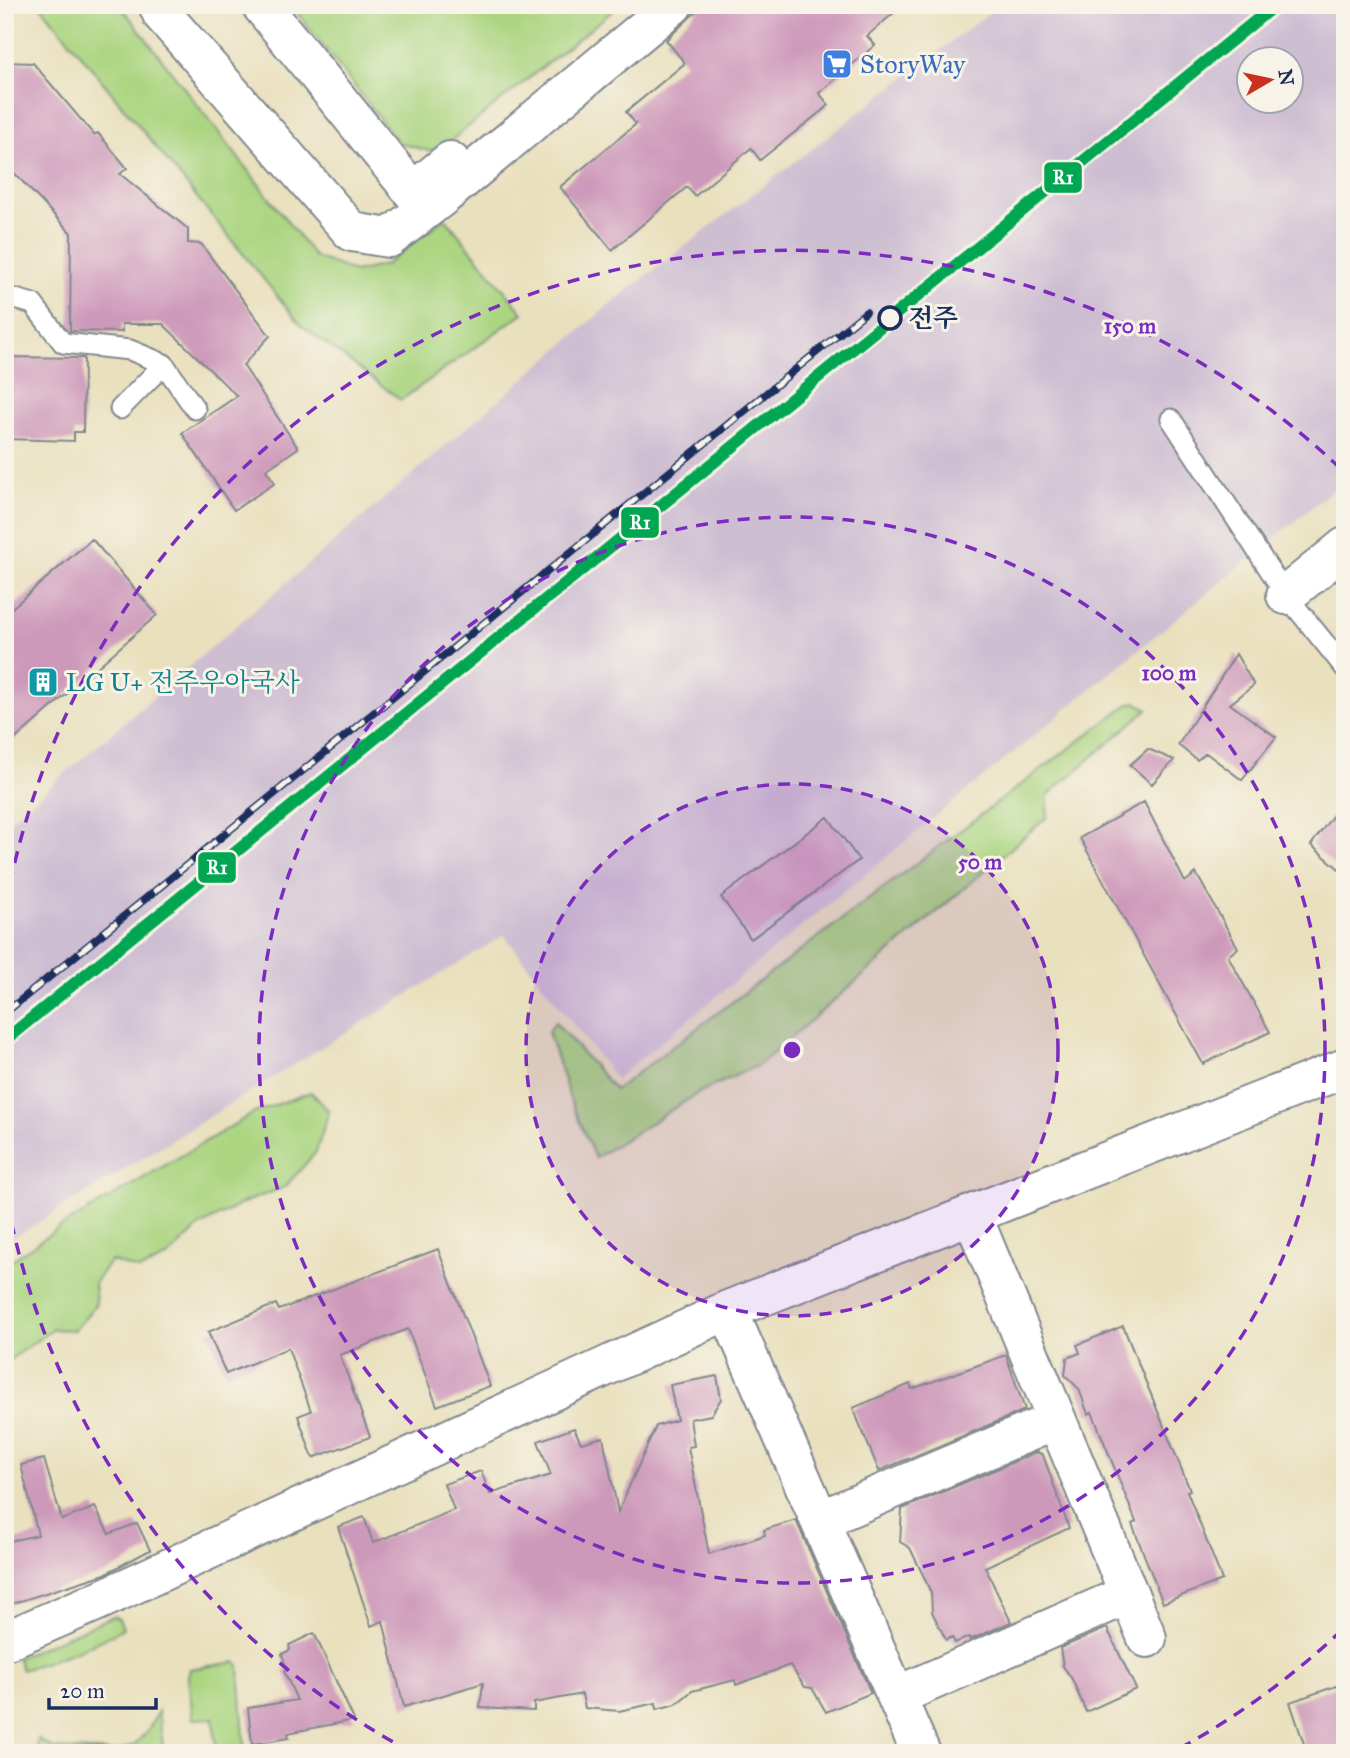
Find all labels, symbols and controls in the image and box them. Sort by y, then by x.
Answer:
north arrow [1234,46,1304,116]
supermarket icon: StoryWay [820,47,854,81]
place label: StoryWay [860,48,966,80]
text: N [1274,68,1299,87]
line badge: R1 [1043,161,1083,194]
text: R1 [1053,166,1074,189]
place label: 전주 [908,302,958,334]
marker: 전주 [878,306,902,330]
text: 150 m [1104,313,1156,339]
line badge: R1 [620,506,660,539]
text: R1 [630,511,651,534]
text: 100 m [1142,660,1197,686]
building icon: LG U+ 전주우아국사 [26,665,60,699]
place label: LG U+ 전주우아국사 [66,666,300,698]
text: 50 m [958,849,1002,875]
line badge: R1 [197,851,237,884]
text: R1 [207,856,228,879]
centre of rings [780,1038,804,1062]
scale bar [49,1667,156,1711]
text: 20 m [60,1678,105,1704]

